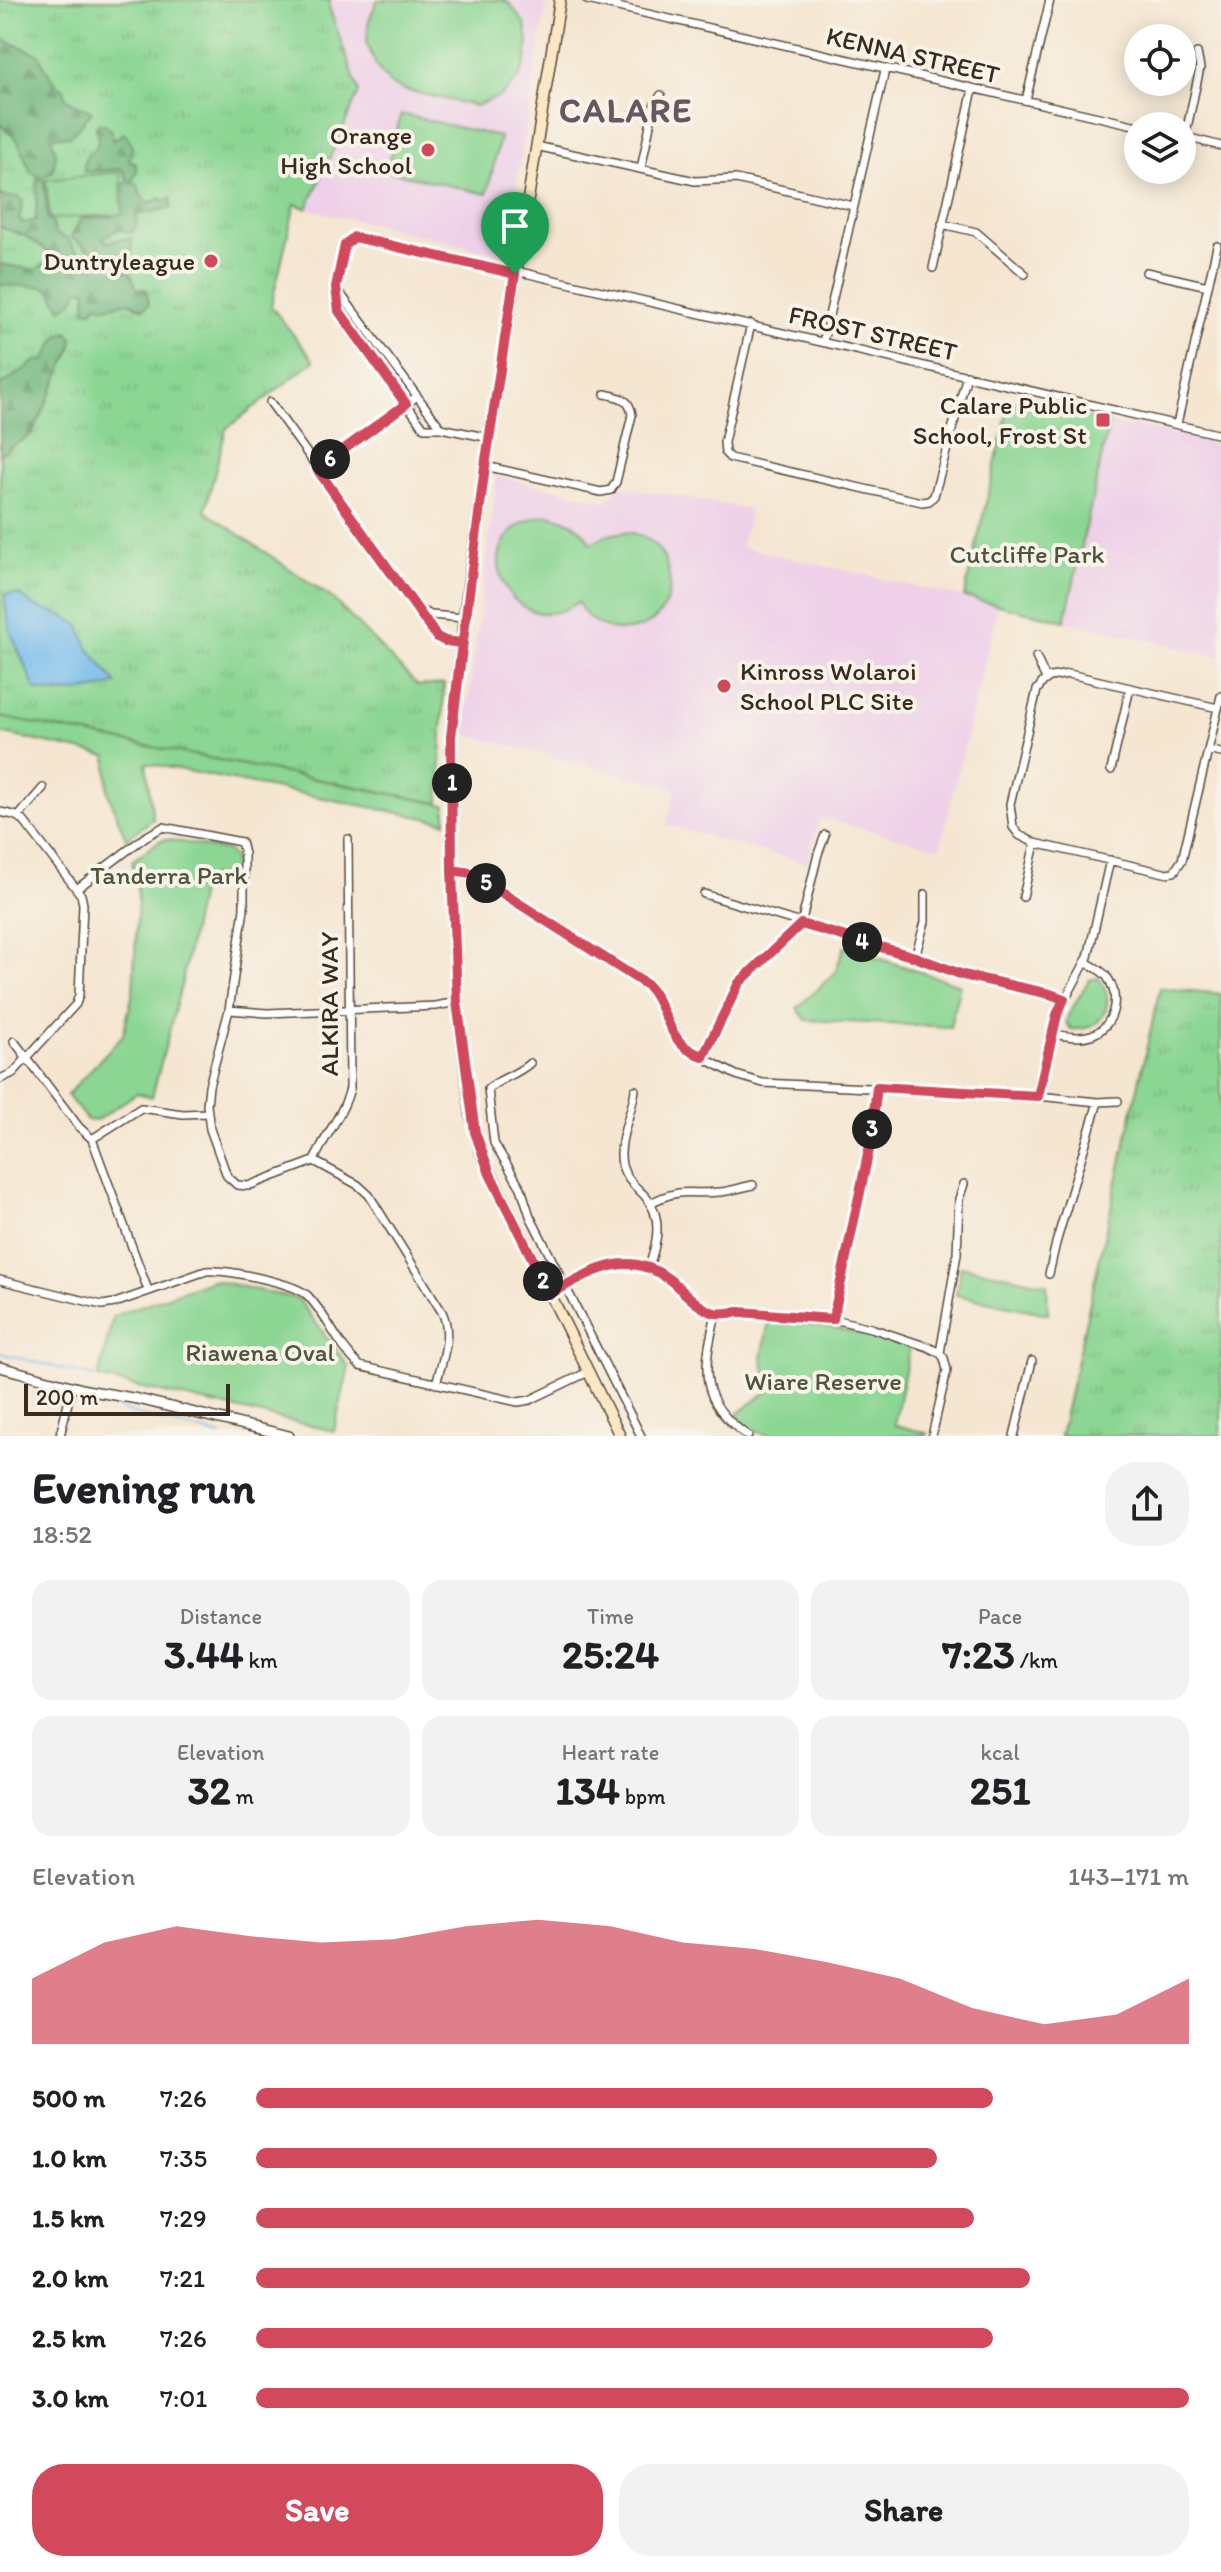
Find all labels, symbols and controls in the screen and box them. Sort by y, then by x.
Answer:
street label: KENNA STREET [823,19,1003,91]
map controls [1124,24,1196,184]
button: locate [1124,24,1196,96]
district label: CALARE [559,90,693,131]
button: layers [1124,112,1196,184]
place label: Orange High School [280,119,412,181]
marker: Orange High School [419,141,437,159]
pin [481,192,549,274]
icon: arrive [493,204,537,248]
place label: Duntryleague [43,245,195,277]
marker: Duntryleague [202,252,220,270]
street label: FROST STREET [786,298,961,368]
place label: Calare Public School, Frost St [913,389,1087,451]
marker: Calare Public School, Frost St [1094,411,1112,429]
pin: 6 [310,439,350,479]
text: 6 [324,445,336,472]
park label: Cutcliffe Park [950,538,1104,570]
place label: Kinross Wolaroi School PLC Site [740,655,917,717]
marker: Kinross Wolaroi School PLC Site [715,677,733,695]
pin: 1 [432,763,472,803]
text: 1 [447,769,457,796]
park label: Tanderra Park [90,859,248,891]
pin: 5 [466,863,506,903]
text: 5 [480,869,492,896]
pin: 4 [842,922,882,962]
text: 4 [855,928,869,955]
street label: ALKIRA WAY [313,931,345,1076]
pin: 3 [852,1109,892,1149]
text: 3 [866,1115,878,1142]
pin: 2 [523,1261,563,1301]
text: 2 [537,1267,549,1294]
park label: Riawena Oval [185,1336,335,1368]
park label: Wiare Reserve [744,1365,902,1397]
scale bar [24,1380,230,1416]
text: 200 m [36,1384,98,1411]
text: Evening run [32,1461,255,1514]
button: share [1105,1462,1189,1546]
text: 18:52 [32,1518,92,1550]
text: Distance [180,1603,262,1630]
text: Time [587,1603,634,1630]
text: Pace [978,1603,1022,1630]
text: 3.44 [164,1630,244,1678]
text: 25:24 [562,1630,659,1678]
text: 7:23 [942,1630,1015,1678]
text: km [244,1647,278,1674]
text: /km [1015,1647,1058,1674]
text: Elevation [177,1739,265,1766]
text: Heart rate [562,1739,659,1766]
text: kcal [981,1739,1020,1766]
text: 32 [188,1766,231,1814]
text: 134 [555,1766,620,1814]
text: 251 [970,1766,1030,1814]
text: m [231,1783,254,1810]
text: bpm [620,1783,666,1810]
text: Elevation [32,1860,135,1892]
text: 143–171 m [1068,1860,1189,1892]
text: 500 m [32,2082,105,2114]
text: 7:26 [160,2082,207,2114]
text: 1.0 km [32,2142,107,2174]
text: 7:35 [160,2142,207,2174]
text: 1.5 km [32,2202,104,2234]
text: 7:29 [160,2202,207,2234]
text: 2.0 km [32,2262,108,2294]
text: 7:21 [160,2262,205,2294]
text: 2.5 km [32,2322,106,2354]
text: 7:26 [160,2322,207,2354]
text: 3.0 km [32,2382,109,2414]
text: 7:01 [160,2382,207,2414]
button: Save [32,2464,603,2556]
button: Share [619,2464,1189,2556]

